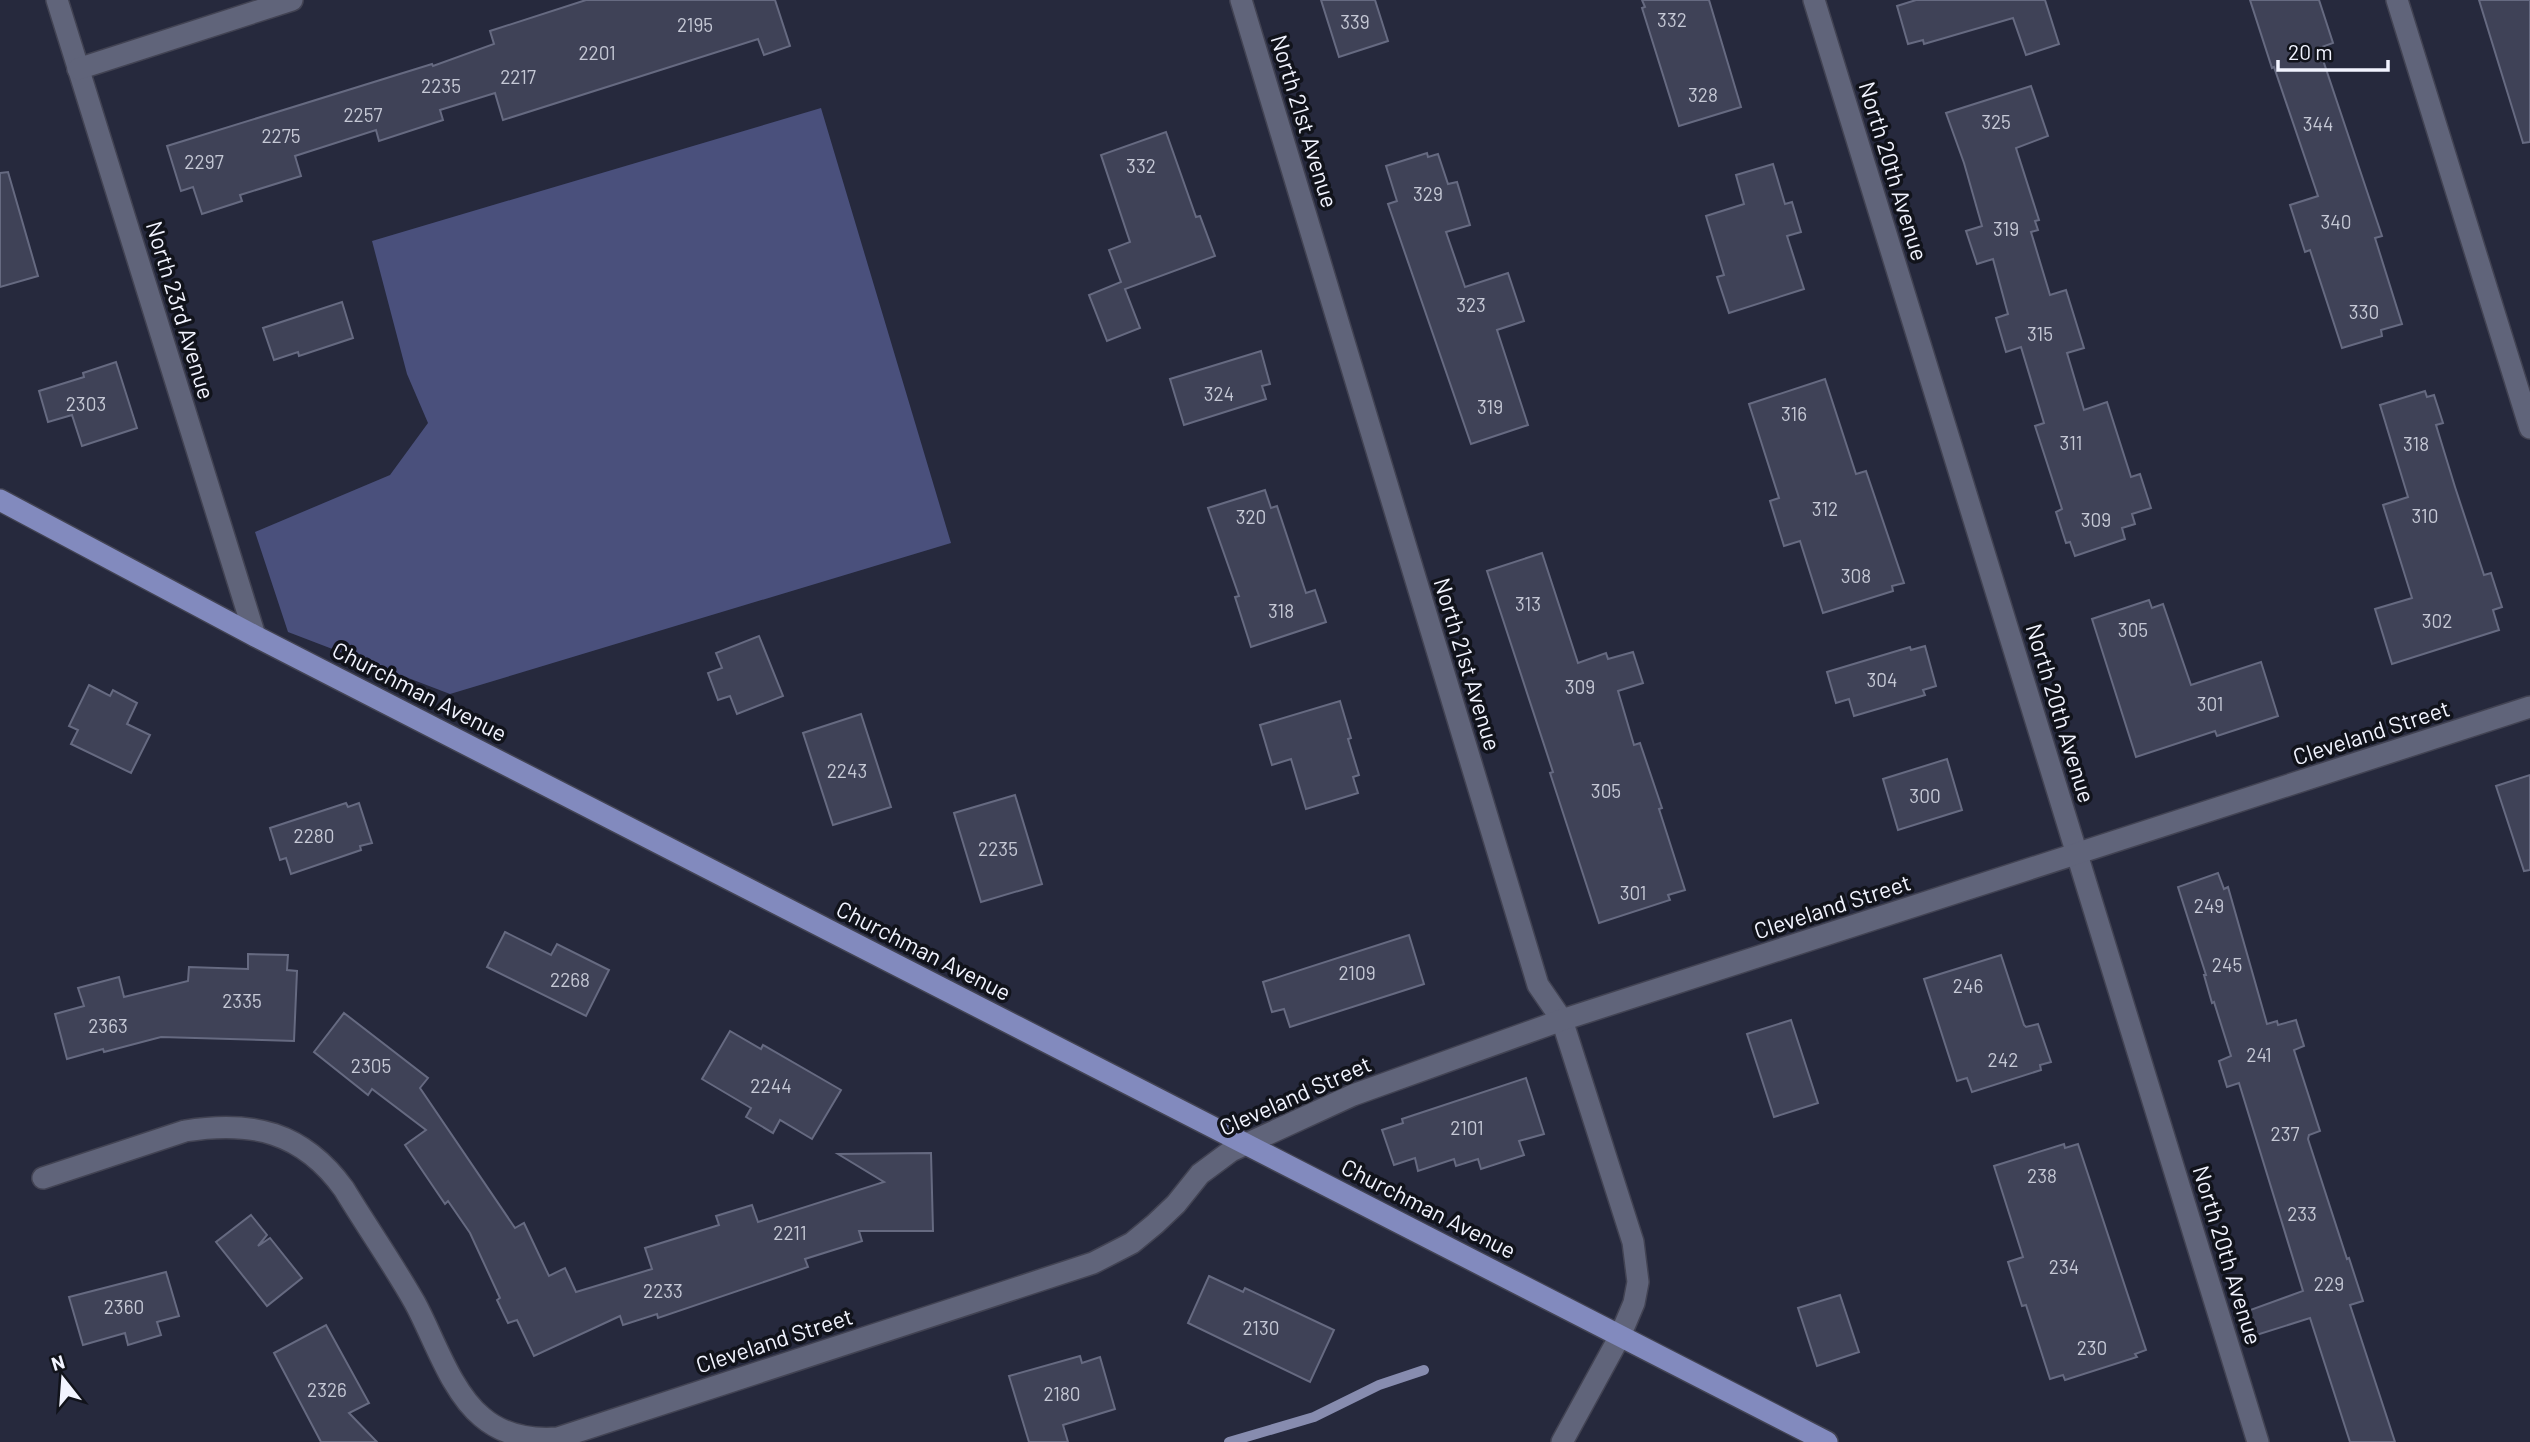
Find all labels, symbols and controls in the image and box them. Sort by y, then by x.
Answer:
house number: 332 [1657,8,1687,31]
house number: 339 [1340,10,1370,33]
house number: 2195 [677,13,713,36]
scale bar [2278,28,2388,72]
street label: North 21st Avenue [1265,31,1345,211]
text: 20 m [2288,39,2333,64]
house number: 2201 [578,41,616,64]
house number: 2217 [500,65,536,88]
house number: 2235 [421,74,461,97]
street label: North 20th Avenue [1853,78,1935,264]
house number: 328 [1688,83,1718,106]
house number: 2257 [343,103,383,126]
house number: 325 [1981,110,2011,133]
house number: 344 [2303,112,2333,135]
house number: 2275 [261,124,301,147]
house number: 2297 [184,150,224,173]
house number: 332 [1126,154,1156,177]
house number: 329 [1413,182,1443,205]
house number: 340 [2321,210,2352,233]
house number: 319 [1993,217,2019,240]
street label: North 23rd Avenue [141,218,221,402]
house number: 323 [1456,293,1486,316]
house number: 330 [2349,300,2379,323]
house number: 315 [2027,322,2053,345]
house number: 324 [1204,382,1234,405]
house number: 2303 [66,392,106,415]
house number: 319 [1477,395,1503,418]
house number: 316 [1781,402,1807,425]
house number: 311 [2059,431,2083,454]
house number: 318 [2403,432,2429,455]
house number: 312 [1812,497,1838,520]
house number: 310 [2411,504,2439,527]
house number: 320 [1236,505,1266,528]
house number: 309 [2081,508,2111,531]
house number: 308 [1841,564,1871,587]
street label: North 21st Avenue [1428,574,1508,754]
house number: 313 [1515,592,1541,615]
house number: 318 [1268,599,1294,622]
house number: 302 [2422,609,2452,632]
house number: 305 [2118,618,2148,641]
street label: North 20th Avenue [2020,620,2102,806]
street label: Churchman Avenue [328,635,512,747]
house number: 304 [1867,668,1898,691]
house number: 309 [1565,675,1595,698]
house number: 301 [2197,692,2223,715]
street label: Cleveland Street [2289,693,2453,771]
house number: 2243 [827,759,867,782]
house number: 305 [1591,779,1621,802]
house number: 300 [1909,784,1941,807]
house number: 2280 [293,824,335,847]
house number: 2235 [978,837,1018,860]
street label: Cleveland Street [1750,867,1914,945]
house number: 301 [1620,881,1646,904]
street label: Churchman Avenue [832,894,1016,1006]
house number: 249 [2194,894,2224,917]
house number: 245 [2212,953,2242,976]
house number: 2109 [1338,961,1376,984]
house number: 2268 [550,968,590,991]
house number: 246 [1953,974,1983,997]
house number: 2335 [222,989,262,1012]
house number: 2363 [88,1014,128,1037]
house number: 241 [2246,1043,2272,1066]
house number: 242 [1988,1048,2018,1071]
street label: Cleveland Street [1215,1049,1375,1141]
house number: 2305 [351,1054,391,1077]
house number: 2244 [750,1074,792,1097]
house number: 2101 [1450,1116,1484,1139]
house number: 237 [2271,1122,2299,1145]
street label: Churchman Avenue [1337,1152,1521,1264]
street label: North 20th Avenue [2187,1162,2269,1348]
house number: 238 [2027,1164,2057,1187]
house number: 233 [2287,1202,2317,1225]
house number: 2211 [773,1221,807,1244]
house number: 234 [2049,1255,2079,1278]
house number: 229 [2314,1272,2344,1295]
house number: 2233 [643,1279,683,1302]
house number: 2360 [104,1295,144,1318]
street label: Cleveland Street [692,1301,856,1379]
house number: 2130 [1242,1316,1280,1339]
house number: 230 [2077,1336,2107,1359]
north arrow [28,1344,98,1414]
text: N [48,1349,67,1375]
house number: 2326 [307,1378,347,1401]
house number: 2180 [1043,1382,1081,1405]

